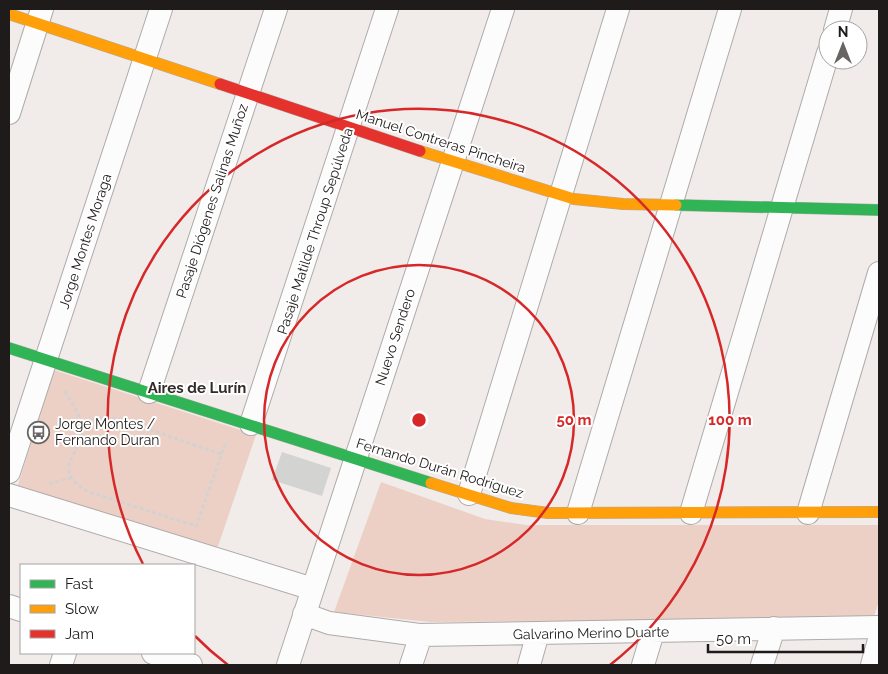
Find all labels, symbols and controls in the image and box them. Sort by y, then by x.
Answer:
north arrow [818,20,868,70]
text: N [838,24,848,40]
street label: Pasaje Diógenes Salinas Muñoz [173,102,251,300]
street label: Manuel Contreras Pincheira [354,106,528,176]
street label: Pasaje Matilde Throup Sepúlveda [274,126,356,336]
street label: Jorge Montes Moraga [56,171,114,311]
street label: Nuevo Sendero [372,286,418,388]
district label: Aires de Lurín [148,379,246,397]
centre of rings [410,411,428,429]
text: 50 m [556,411,592,429]
text: 100 m [708,411,752,429]
place label: Jorge Montes / Fernando Duran [55,416,160,448]
bus stop icon: Jorge Montes / Fernando Duran [27,420,51,444]
street label: Fernando Durán Rodríguez [354,435,526,501]
legend [20,564,195,654]
text: Fast [65,575,93,593]
text: Slow [65,600,99,618]
scale bar [708,622,863,654]
street label: Galvarino Merino Duarte [513,624,669,642]
text: Jam [65,625,94,643]
text: 50 m [716,630,751,648]

